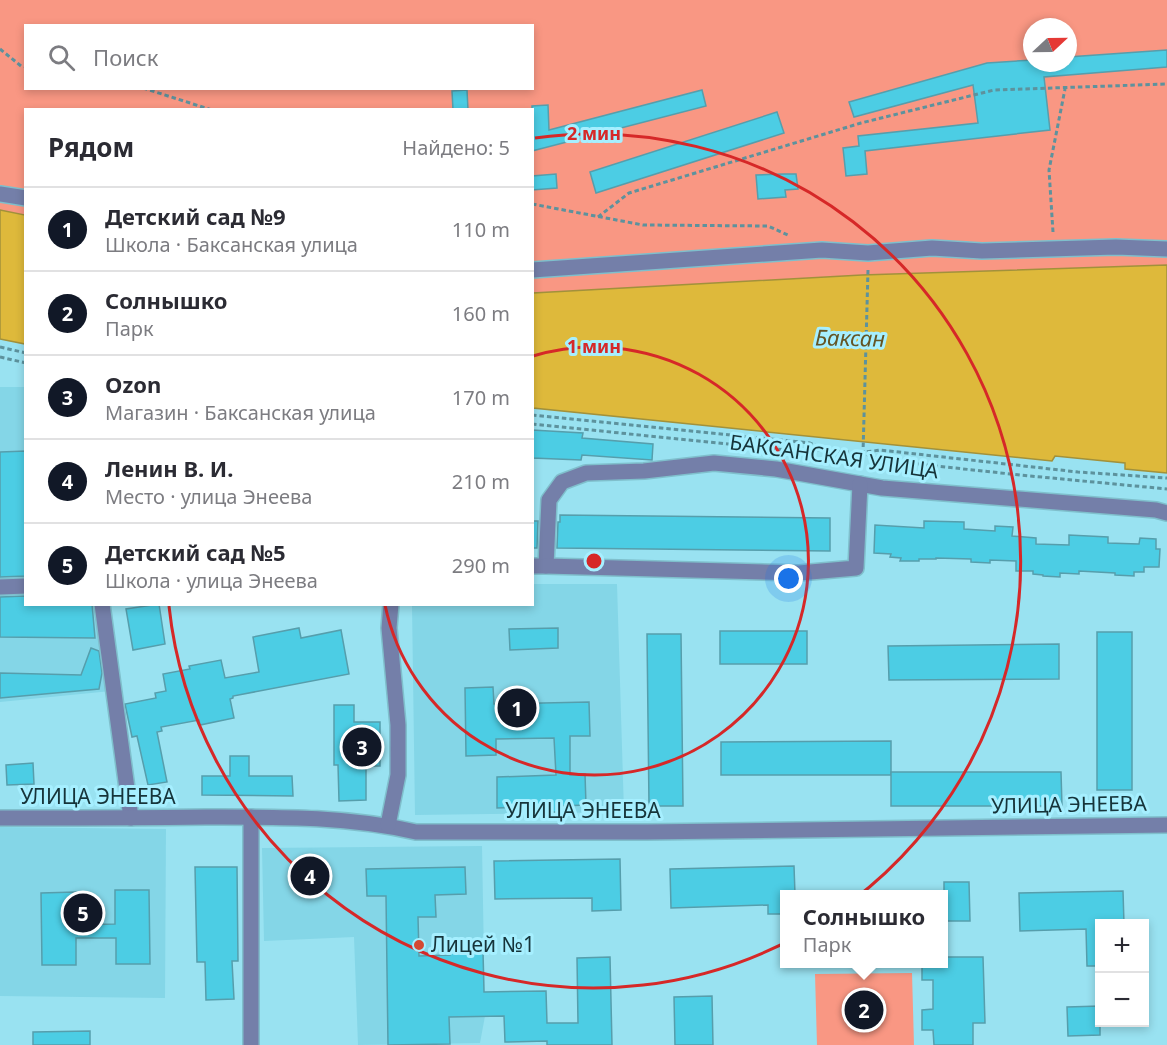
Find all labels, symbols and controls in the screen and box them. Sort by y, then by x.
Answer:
north arrow [1023,18,1077,72]
search box [24,24,534,90]
icon: search [45,41,78,74]
text: Поиск [93,42,158,72]
text: 2 мин [567,121,621,145]
text: Рядом [48,129,134,165]
text: Найдено: 5 [402,134,510,161]
text: Детский сад №9 [105,201,286,231]
text: 1 [62,216,73,243]
text: 110 m [452,216,510,243]
text: Школа · Баксанская улица [105,231,358,258]
text: Солнышко [105,285,228,315]
text: 2 [62,300,73,327]
text: 160 m [452,300,510,327]
text: Парк [105,315,154,342]
water label: Баксан [815,321,886,353]
text: 1 мин [567,334,621,358]
text: Ozon [105,369,161,399]
text: 3 [62,384,73,411]
text: 170 m [452,384,510,411]
text: Магазин · Баксанская улица [105,399,376,426]
street label: БАКСАНСКАЯ УЛИЦА [728,427,941,485]
text: Ленин В. И. [105,453,233,483]
text: 4 [62,468,73,495]
text: 210 m [452,468,510,495]
text: Место · улица Энеева [105,483,312,510]
text: Детский сад №5 [105,537,286,567]
centre of rings [584,551,604,571]
text: 5 [62,552,73,579]
text: 290 m [452,552,510,579]
your location [774,564,803,593]
text: Школа · улица Энеева [105,567,318,594]
pin: 1 [498,686,536,730]
pin: 3 [342,724,382,770]
street label: УЛИЦА ЭНЕЕВА [20,782,176,810]
street label: УЛИЦА ЭНЕЕВА [991,789,1148,819]
street label: УЛИЦА ЭНЕЕВА [505,796,661,824]
pin: 4 [290,854,330,898]
pin: 5 [64,890,103,936]
popup [780,890,948,968]
text: Солнышко [803,901,925,931]
map controls [1095,919,1149,1027]
button: + [1095,919,1149,973]
place label: Лицей №1 [431,930,535,958]
text: Парк [803,931,851,958]
marker: Лицей №1 [412,938,426,952]
button: − [1095,973,1149,1027]
pin: 2 [844,988,884,1032]

